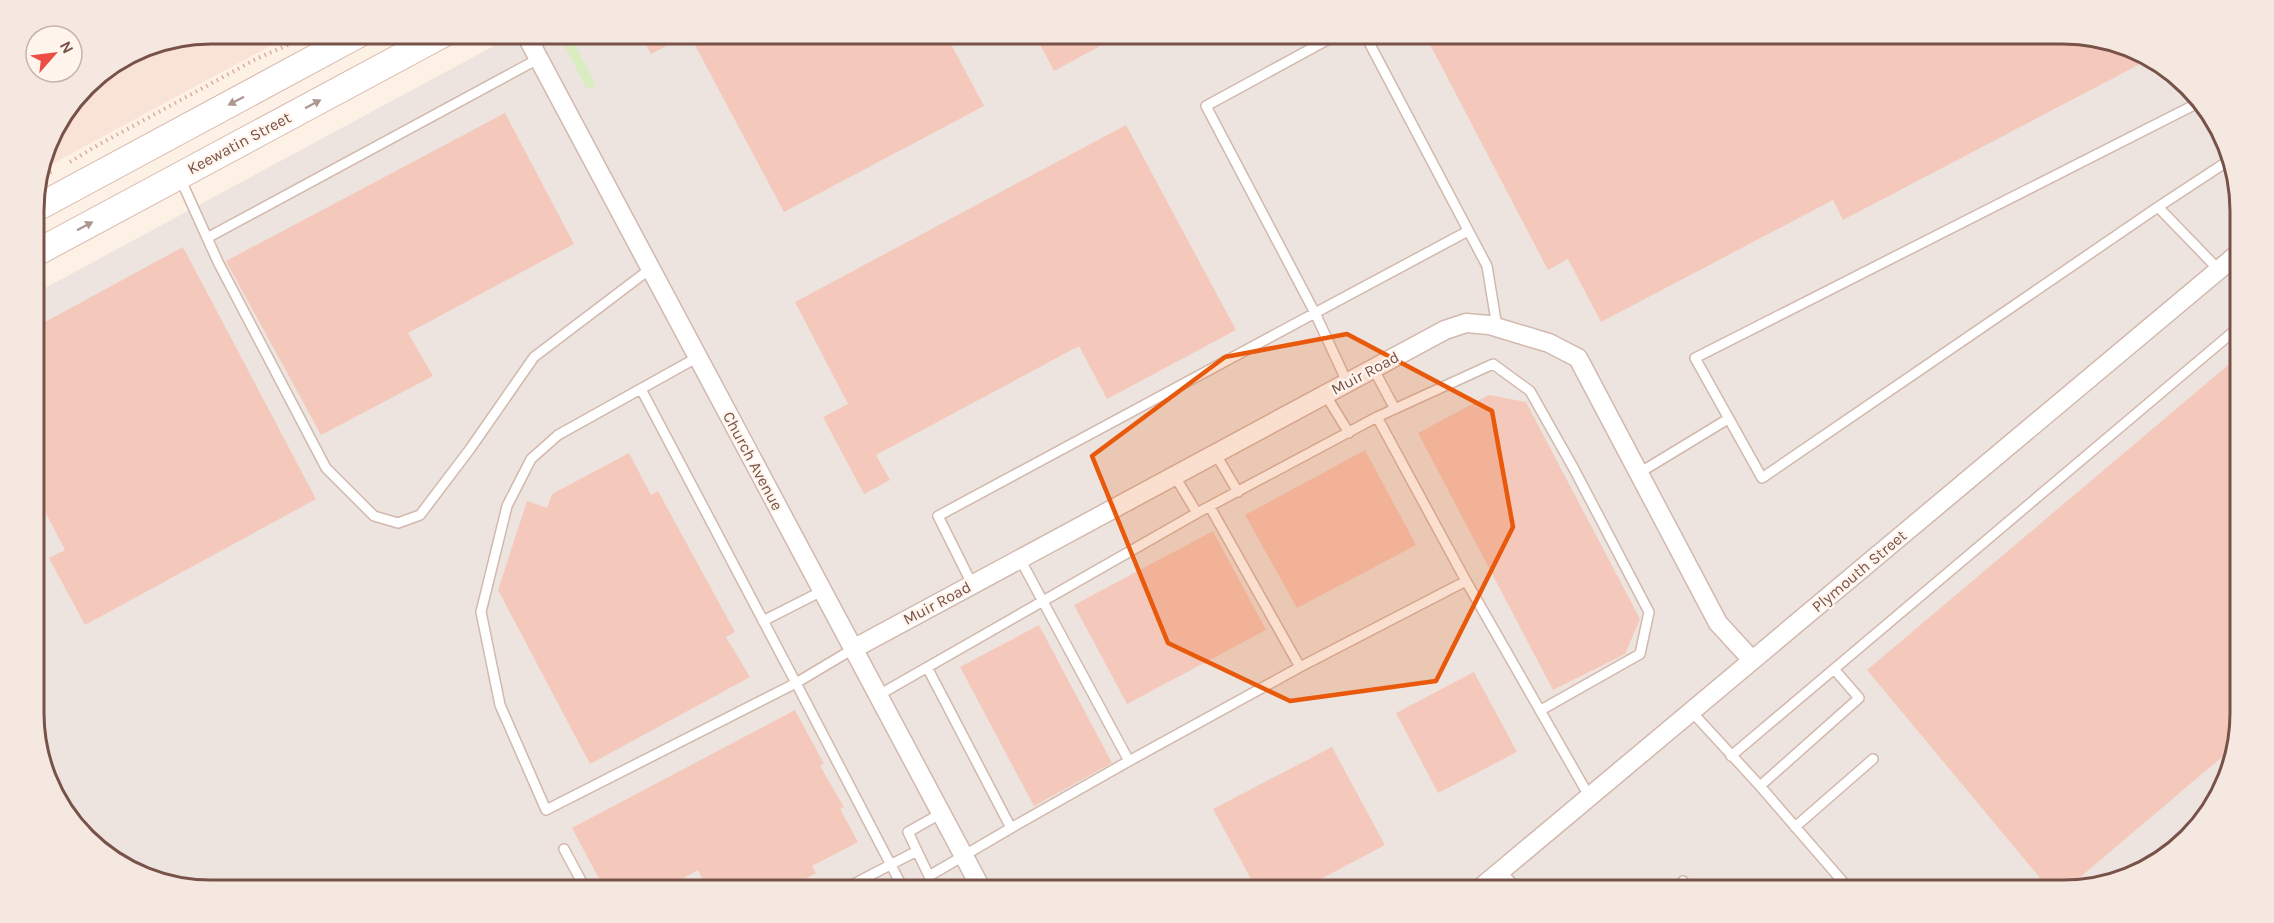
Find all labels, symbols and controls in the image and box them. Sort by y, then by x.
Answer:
north arrow [24,24,84,84]
text: N [56,38,78,57]
one-way arrow [227,96,244,106]
one-way arrow [304,99,321,109]
street label: Keewatin Street [184,108,294,178]
one-way arrow [77,221,94,231]
street label: Muir Road [1328,347,1402,399]
street label: Church Avenue [719,408,787,514]
street label: Plymouth Street [1808,526,1910,616]
street label: Muir Road [900,577,974,629]

